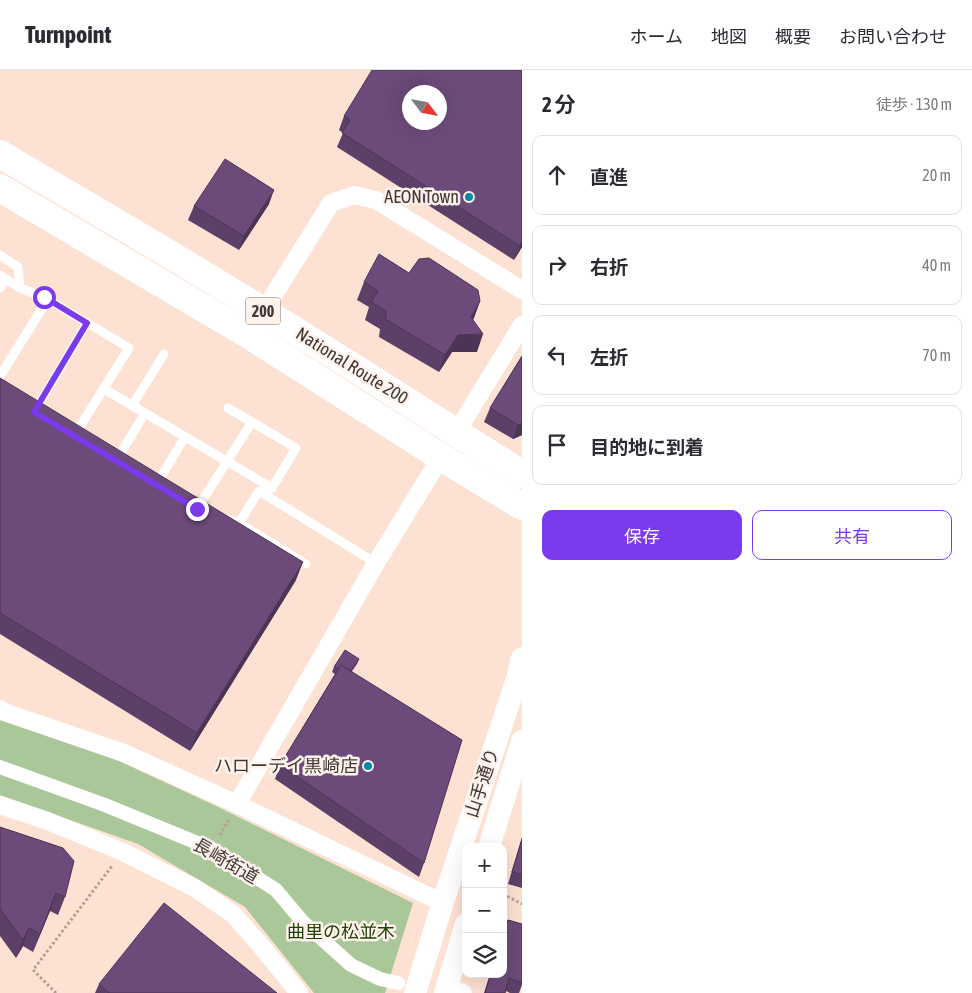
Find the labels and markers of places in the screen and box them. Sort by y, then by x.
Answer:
place label: AEON Town [384,186,459,207]
marker: AEON Town [463,191,475,203]
place label: ハローデイ黒崎店 [214,755,358,776]
marker: ハローデイ黒崎店 [362,760,374,772]

